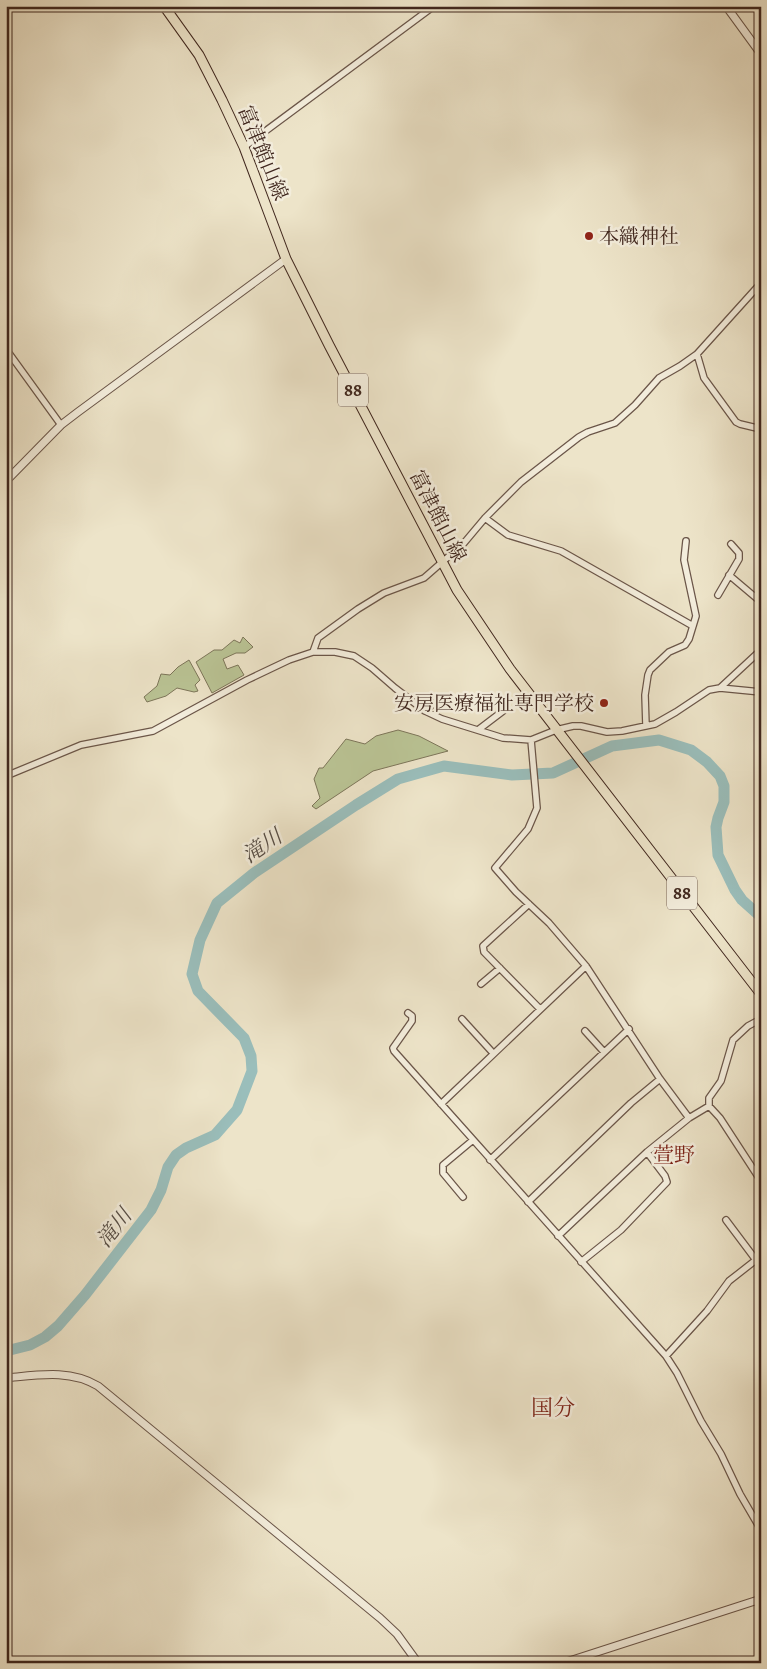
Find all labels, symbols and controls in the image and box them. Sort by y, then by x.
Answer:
street label: 富津館山線 [232,102,294,204]
place label: 本織神社 [599,223,679,250]
marker: 本織神社 [583,230,595,242]
road number: 88 [338,374,368,406]
street label: 富津館山線 [403,465,473,567]
place label: 安房医療福祉専門学校 [394,690,594,717]
marker: 安房医療福祉専門学校 [598,697,610,709]
water label: 滝川 [237,822,289,869]
road number: 88 [667,876,697,910]
district label: 萱野 [653,1141,695,1169]
water label: 滝川 [90,1201,139,1253]
district label: 国分 [531,1393,575,1423]

